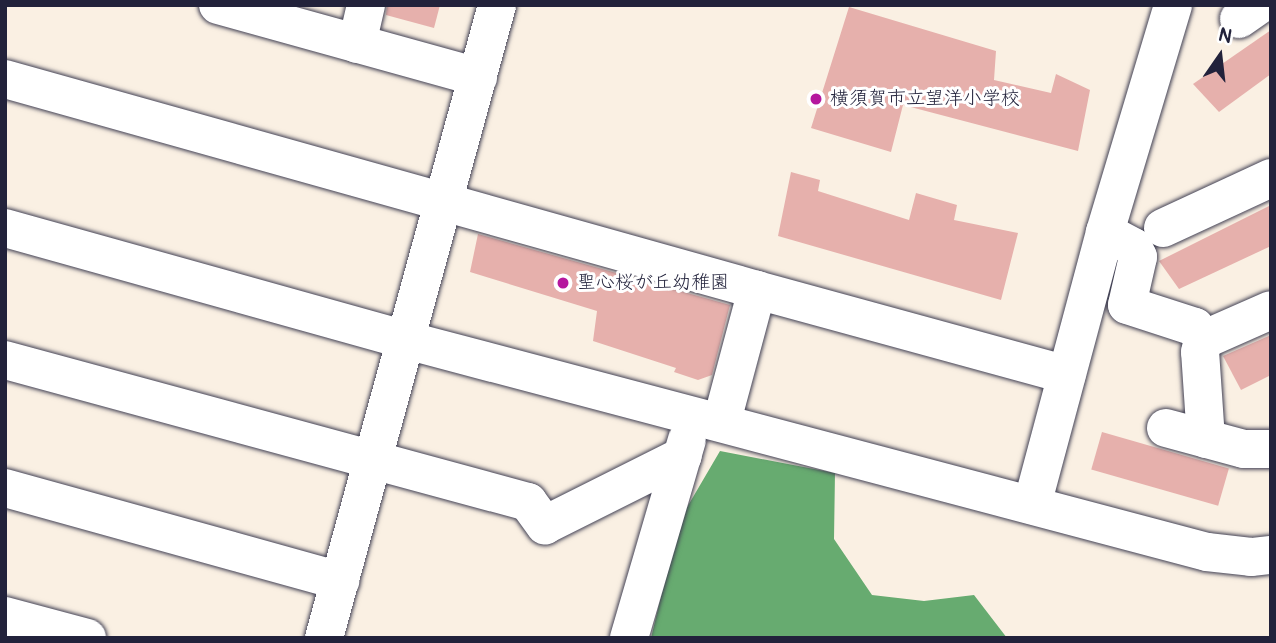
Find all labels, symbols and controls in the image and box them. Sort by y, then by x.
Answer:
north arrow [1185,21,1255,91]
text: N [1216,22,1234,49]
place label: 横須賀市立望洋小学校 [830,88,1020,110]
marker: 横須賀市立望洋小学校 [808,91,824,107]
place label: 聖心桜が丘幼稚園 [577,272,729,294]
marker: 聖心桜が丘幼稚園 [555,275,571,291]

